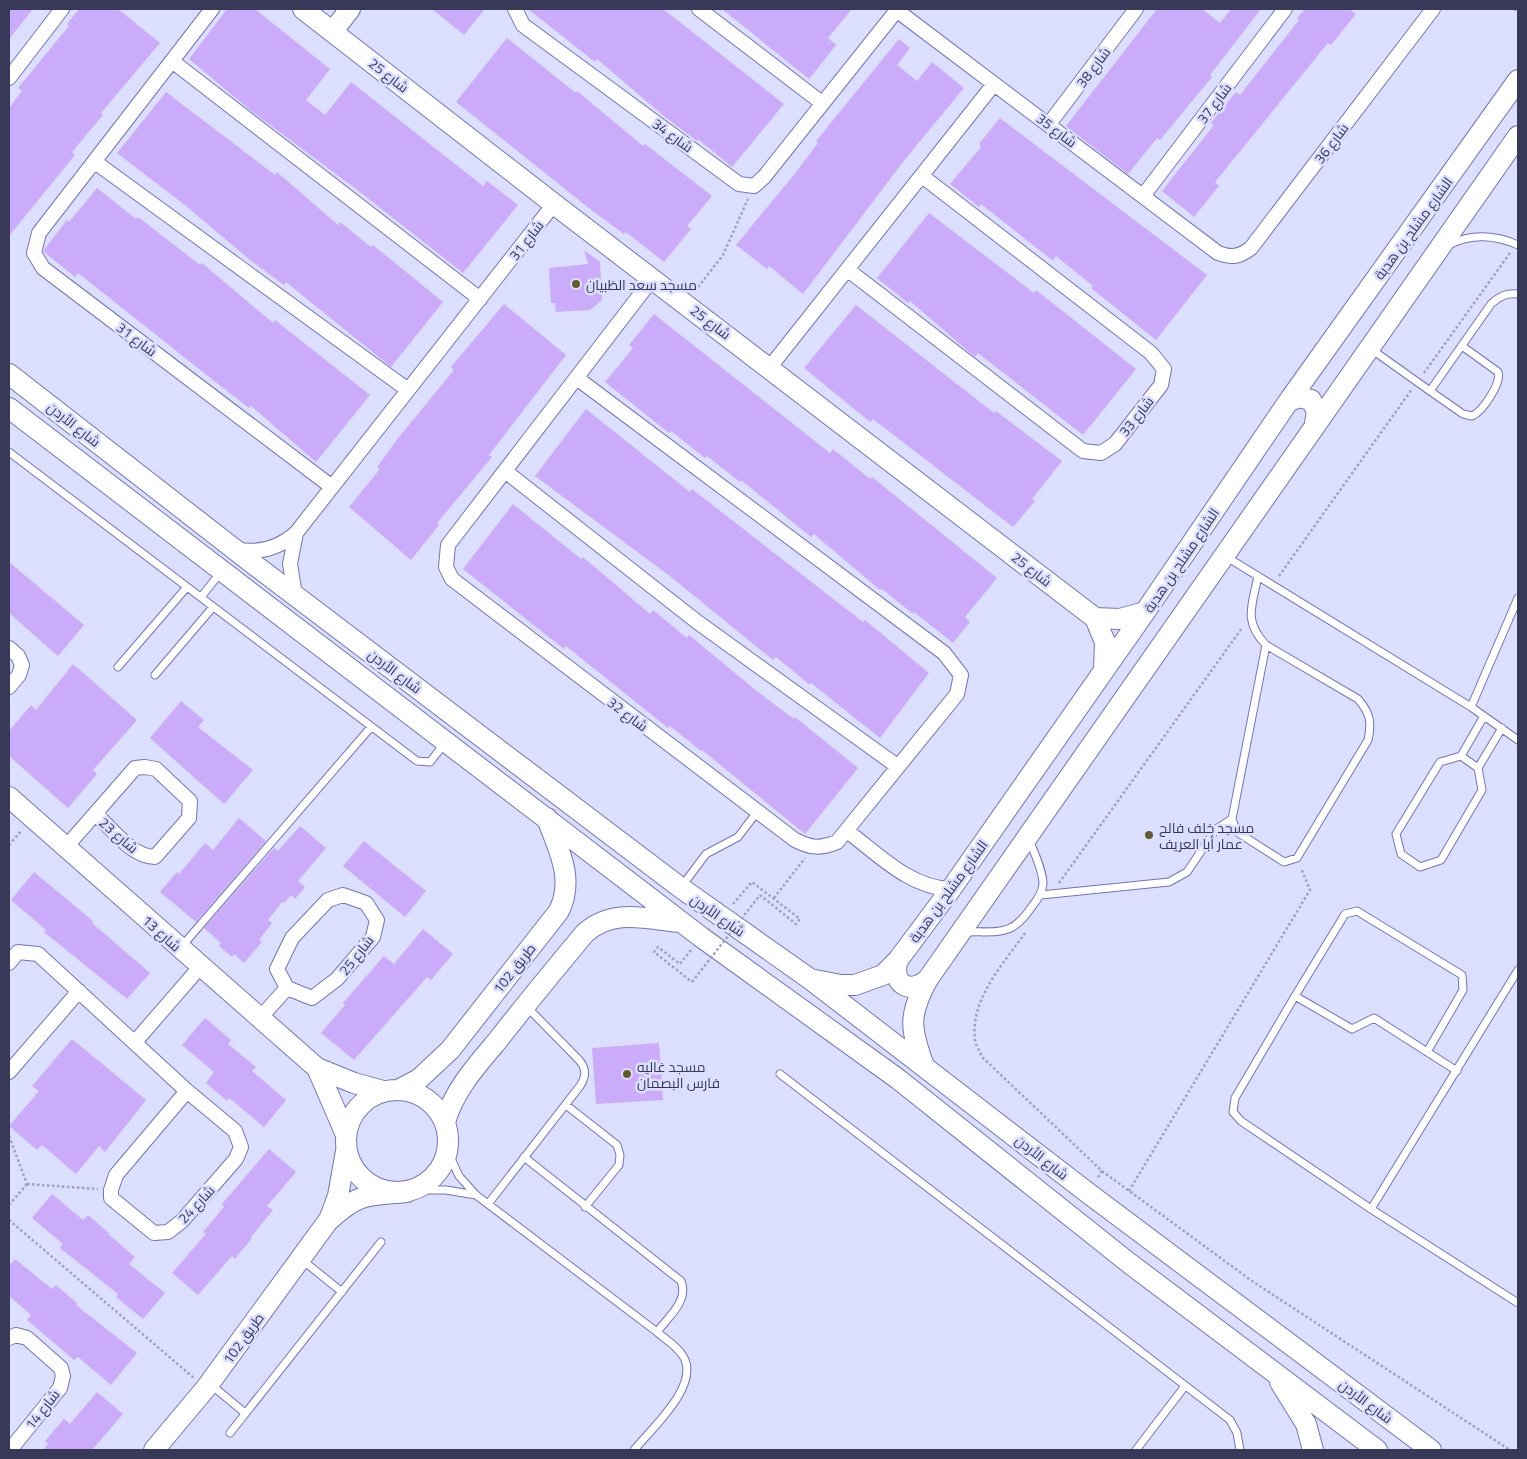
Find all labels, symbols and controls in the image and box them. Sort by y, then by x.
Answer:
street label: شارع 38 [1071,42,1115,92]
street label: شارع 25 [364,53,414,97]
street label: شارع 37 [1192,78,1236,128]
street label: شارع 35 [1032,108,1082,152]
street label: شارع 34 [648,113,698,157]
street label: شارع 36 [1309,118,1353,168]
street label: الشارع مشلح بن هدبة [1368,172,1458,284]
street label: شارع 31 [504,215,548,265]
place label: مسجد سعد الظبيان [586,274,697,295]
marker: مسجد سعد الظبيان [570,278,582,290]
street label: شارع 25 [686,300,736,344]
street label: شارع 31 [112,317,162,361]
street label: شارع 33 [1114,391,1158,441]
street label: شارع الأردن [43,396,105,452]
street label: الشارع مشلح بن هدبة [1138,503,1224,617]
street label: شارع 25 [1007,547,1057,591]
street label: شارع الأردن [364,644,426,698]
street label: شارع 32 [603,692,653,736]
street label: 23 شارع [95,812,143,858]
place label: مسجد خلف فالح عمار أبا العريف [1159,817,1254,854]
marker: مسجد خلف فالح عمار أبا العريف [1143,829,1155,841]
street label: الشارع مشلح بن هدبة [903,835,993,947]
street label: شارع الأردن [686,888,750,942]
street label: شارع 13 [138,910,186,956]
street label: شارع 25 [334,930,378,980]
street label: طريق 102 [488,938,540,998]
place label: مسجد غاليه فارس البصمان [637,1056,720,1093]
marker: مسجد غاليه فارس البصمان [621,1068,633,1080]
street label: شارع الأردن [1011,1129,1073,1185]
street label: شارع 24 [173,1180,219,1228]
street label: طريق 102 [217,1308,269,1368]
street label: شارع الأردن [1335,1374,1397,1428]
street label: شارع 14 [20,1384,64,1434]

